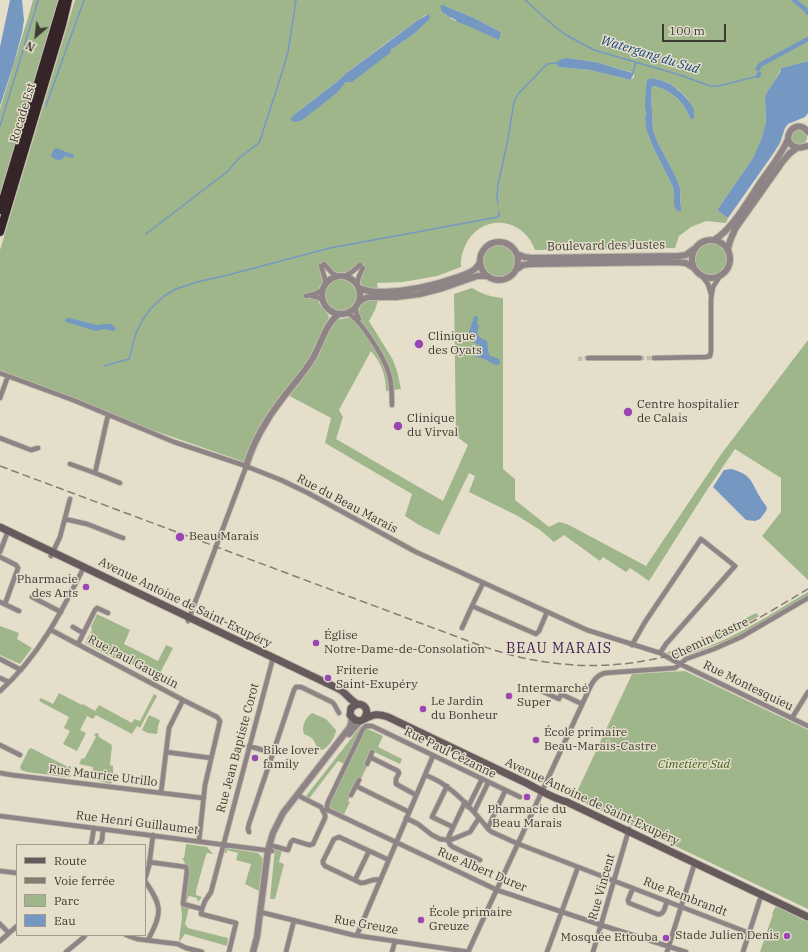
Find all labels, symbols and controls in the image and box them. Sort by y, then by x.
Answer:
north arrow [16,16,56,56]
scale bar [664,16,728,42]
text: 100 m [669,23,705,38]
water label: Watergang du Sud [599,33,701,77]
text: N [23,38,38,55]
street label: Rocade Est [7,81,39,145]
street label: Boulevard des Justes [547,238,665,254]
place label: Clinique des Oyats [428,330,482,358]
marker: Clinique des Oyats [413,338,425,350]
place label: Centre hospitalier de Calais [637,398,739,426]
marker: Centre hospitalier de Calais [622,406,634,418]
place label: Clinique du Virval [407,412,458,440]
marker: Clinique du Virval [392,420,404,432]
street label: Rue du Beau Marais [294,471,400,537]
place label: Beau Marais [189,530,259,544]
marker: Beau Marais [174,531,186,543]
street label: Avenue Antoine de Saint-Exupéry [96,555,274,651]
place label: Pharmacie des Arts [17,573,78,601]
marker: Pharmacie des Arts [81,582,91,592]
street label: Chemin Castre [669,615,751,663]
place label: Église Notre-Dame-de-Consolation [324,629,485,657]
street label: Rue Paul Gauguin [85,632,181,692]
marker: Église Notre-Dame-de-Consolation [311,638,321,648]
district label: BEAU MARAIS [506,641,612,657]
street label: Rue Montesquieu [701,658,795,714]
place label: Friterie Saint-Exupéry [336,664,418,692]
marker: Friterie Saint-Exupéry [323,673,333,683]
street label: Rue Jean Baptiste Corot [214,682,262,814]
place label: Intermarché Super [517,682,588,710]
marker: Intermarché Super [504,691,514,701]
place label: Le Jardin du Bonheur [431,695,498,723]
marker: Le Jardin du Bonheur [418,704,428,714]
street label: Rue Paul Cézanne [402,724,498,782]
place label: École primaire Beau-Marais-Castre [544,726,657,754]
marker: École primaire Beau-Marais-Castre [531,735,541,745]
place label: Bike lover family [263,744,319,772]
marker: Bike lover family [250,753,260,763]
street label: Avenue Antoine de Saint-Exupéry [503,755,681,849]
park label: Cimetière Sud [658,758,730,772]
street label: Rue Maurice Utrillo [48,762,158,790]
marker: Pharmacie du Beau Marais [522,792,532,802]
place label: Pharmacie du Beau Marais [488,803,566,831]
street label: Rue Henri Guillaumet [75,808,199,838]
legend [16,844,146,936]
street label: Rue Albert Durer [435,845,529,895]
street label: Rue Vincent [586,852,618,922]
text: Route [54,853,87,868]
text: Voie ferrée [54,873,115,888]
street label: Rue Rembrandt [641,874,729,920]
text: Parc [54,893,79,908]
place label: École primaire Greuze [429,906,512,934]
street label: Rue Greuze [333,912,399,938]
text: Eau [54,913,76,928]
marker: École primaire Greuze [416,915,426,925]
place label: Stade Julien Denis [675,929,779,943]
place label: Mosquée Ettouba [561,931,658,945]
marker: Stade Julien Denis [782,931,792,941]
marker: Mosquée Ettouba [661,933,671,943]

